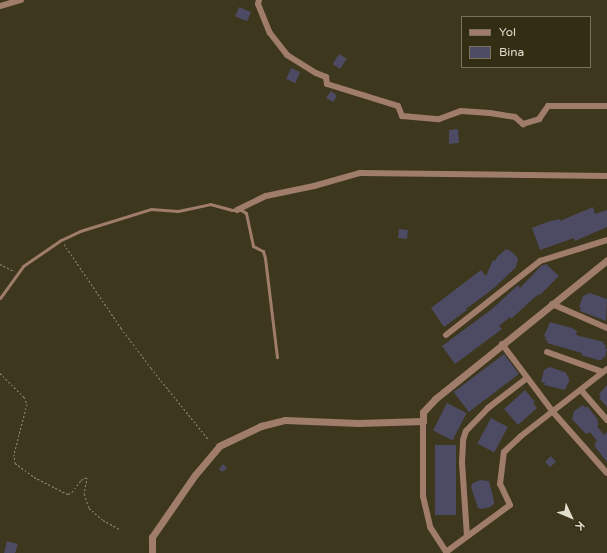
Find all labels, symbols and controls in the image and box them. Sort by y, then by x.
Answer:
legend [461,16,591,68]
text: Yol [499,25,516,39]
text: Bina [499,45,524,59]
north arrow [551,497,591,537]
text: K [573,519,587,533]

